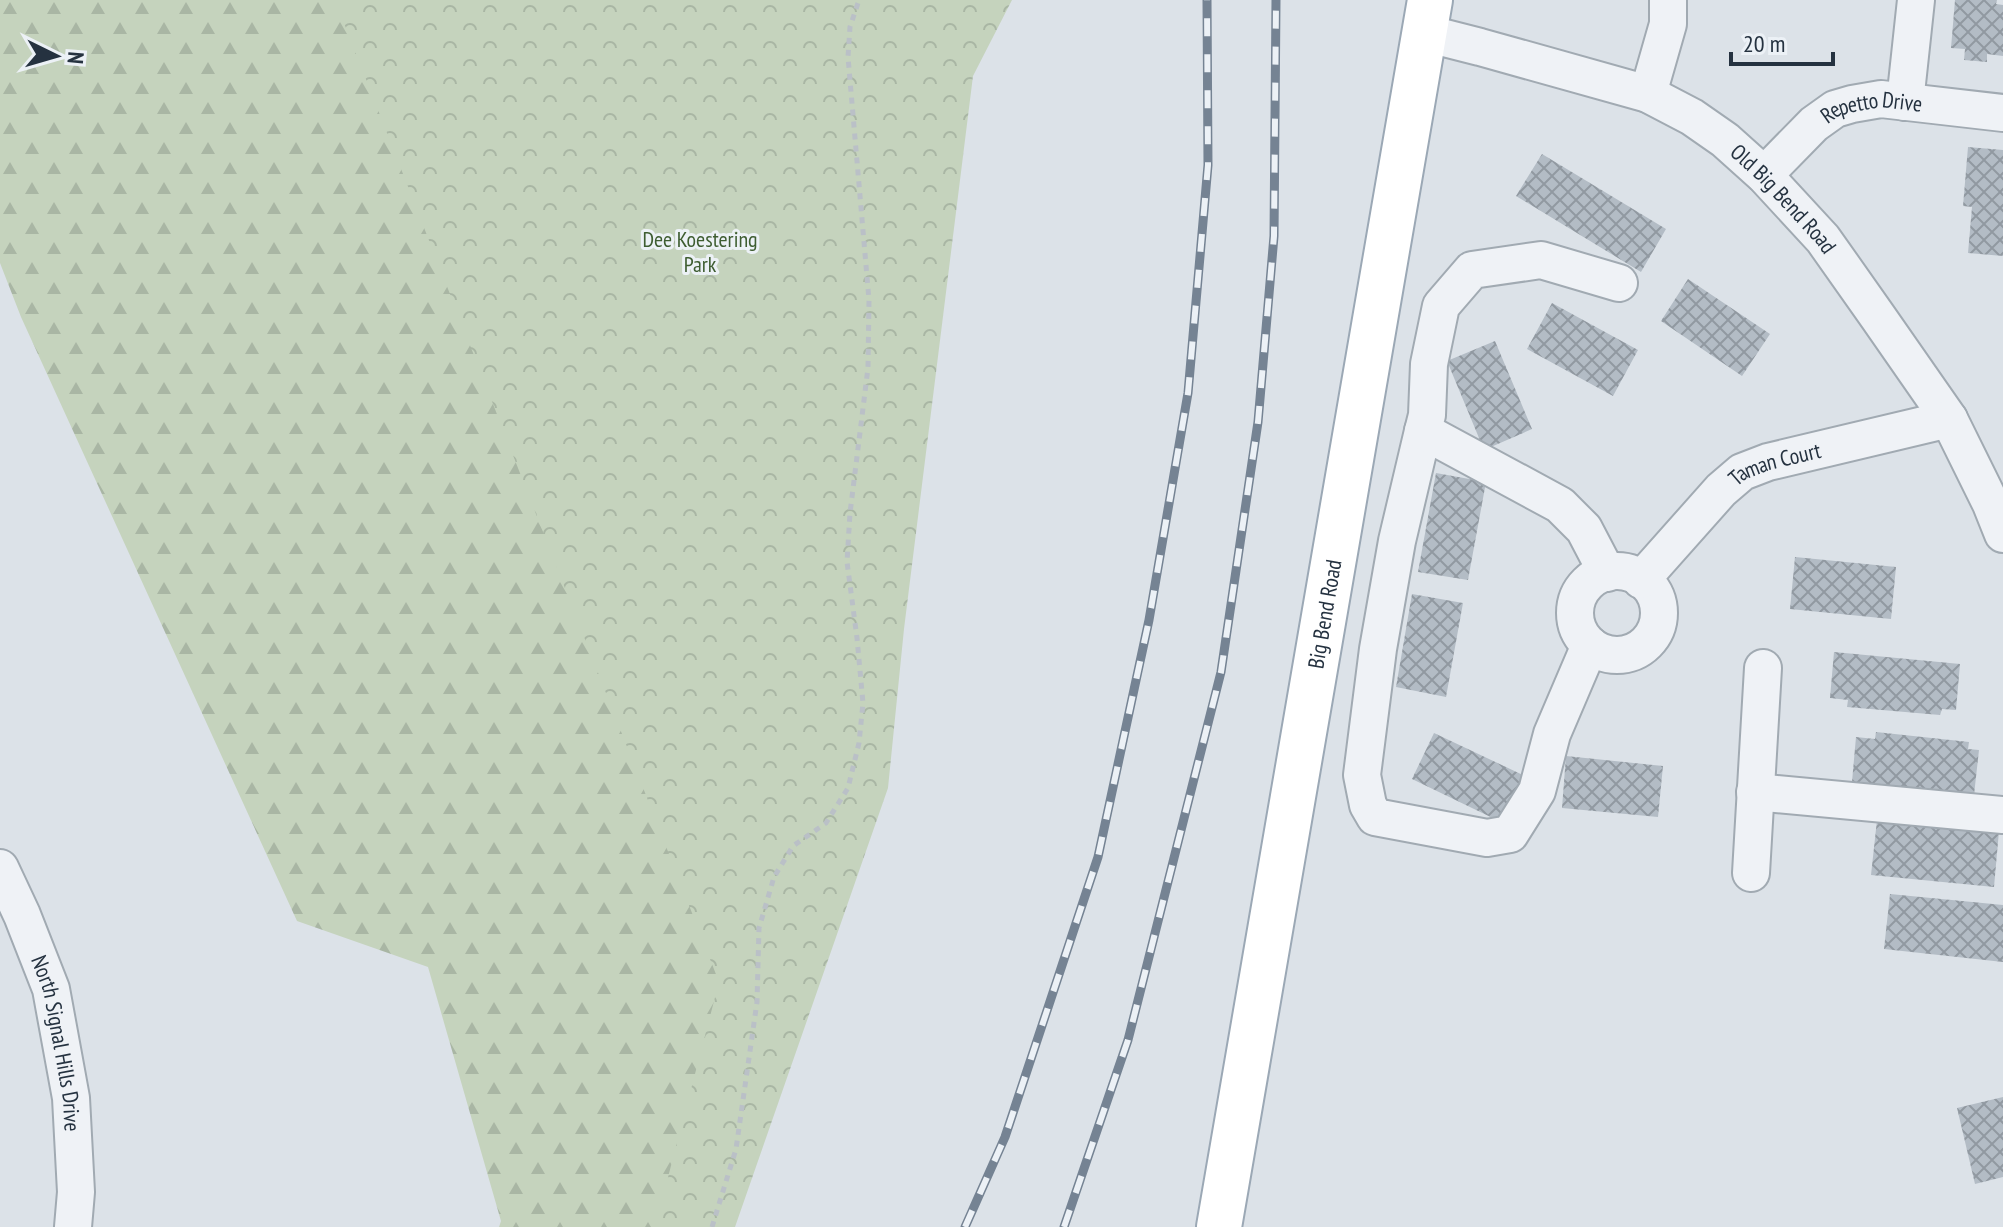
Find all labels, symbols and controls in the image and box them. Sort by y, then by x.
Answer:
north arrow [16,16,96,96]
scale bar [1731,16,1833,66]
text: 20 m [1743,28,1785,59]
text: N [61,51,90,65]
street label: Repetto Drive [1815,85,1924,129]
street label: Old Big Bend Road [1725,138,1843,259]
park label: Dee Koestering Park [642,225,758,278]
street label: Taman Court [1722,436,1824,492]
street label: Big Bend Road [1301,557,1348,671]
street label: North Signal Hills Drive [25,951,87,1132]

